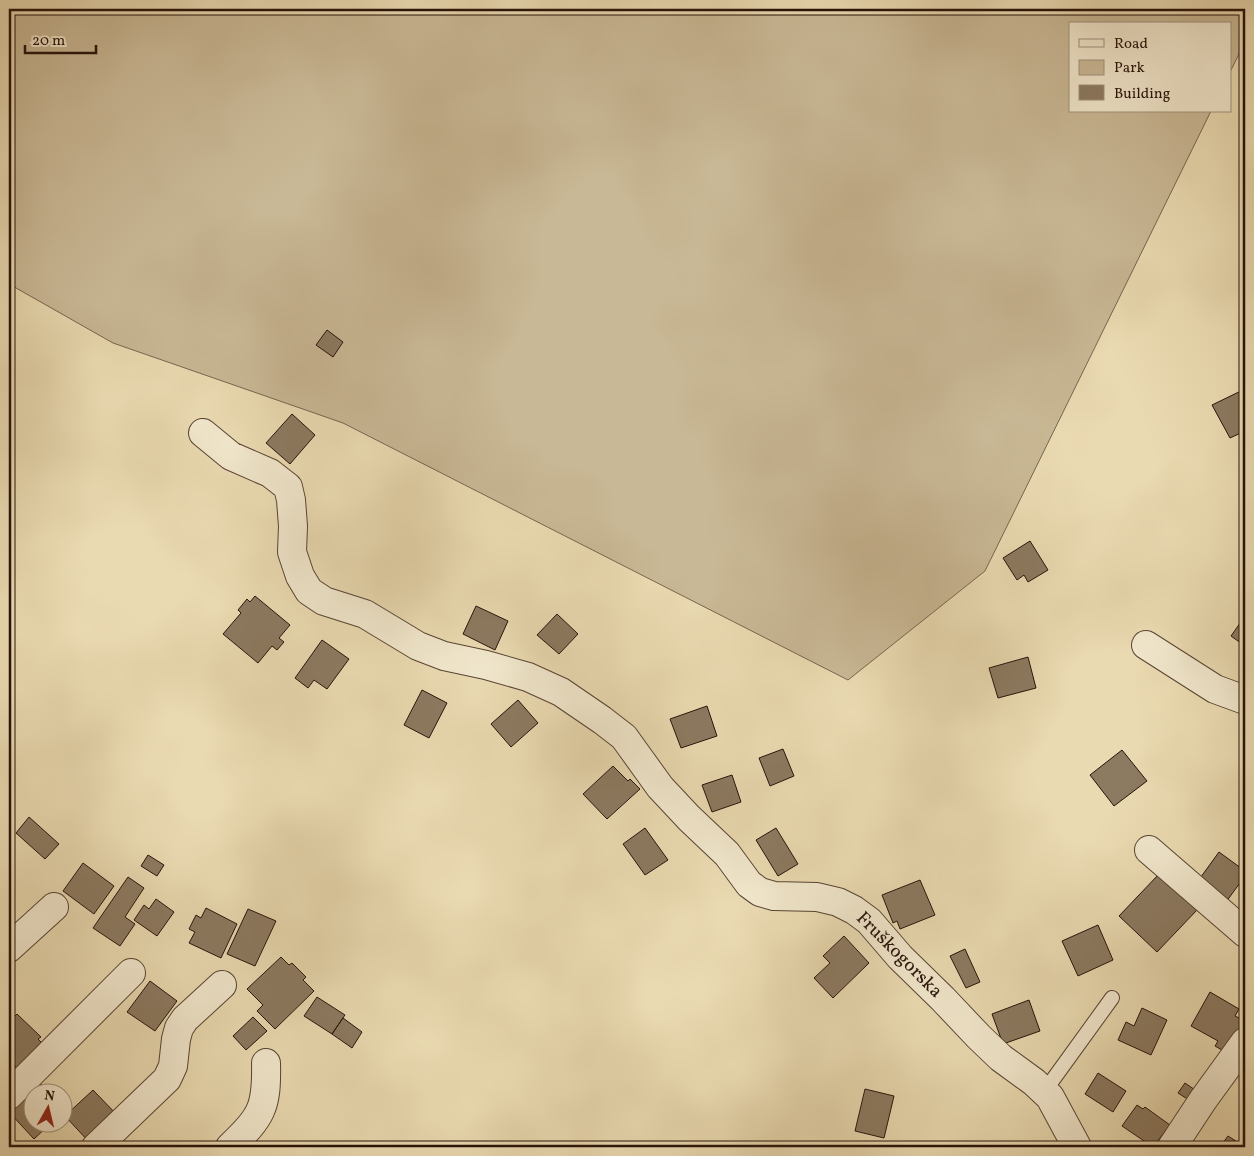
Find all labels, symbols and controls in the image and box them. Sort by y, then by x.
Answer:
scale bar [25,22,96,54]
legend [1069,22,1232,112]
text: 20 m [32,31,65,52]
text: Road [1114,34,1148,55]
text: Park [1114,58,1145,79]
text: Building [1114,84,1171,105]
street label: Fruškogorska [850,906,948,1004]
north arrow [22,1084,72,1134]
text: N [43,1086,56,1107]

